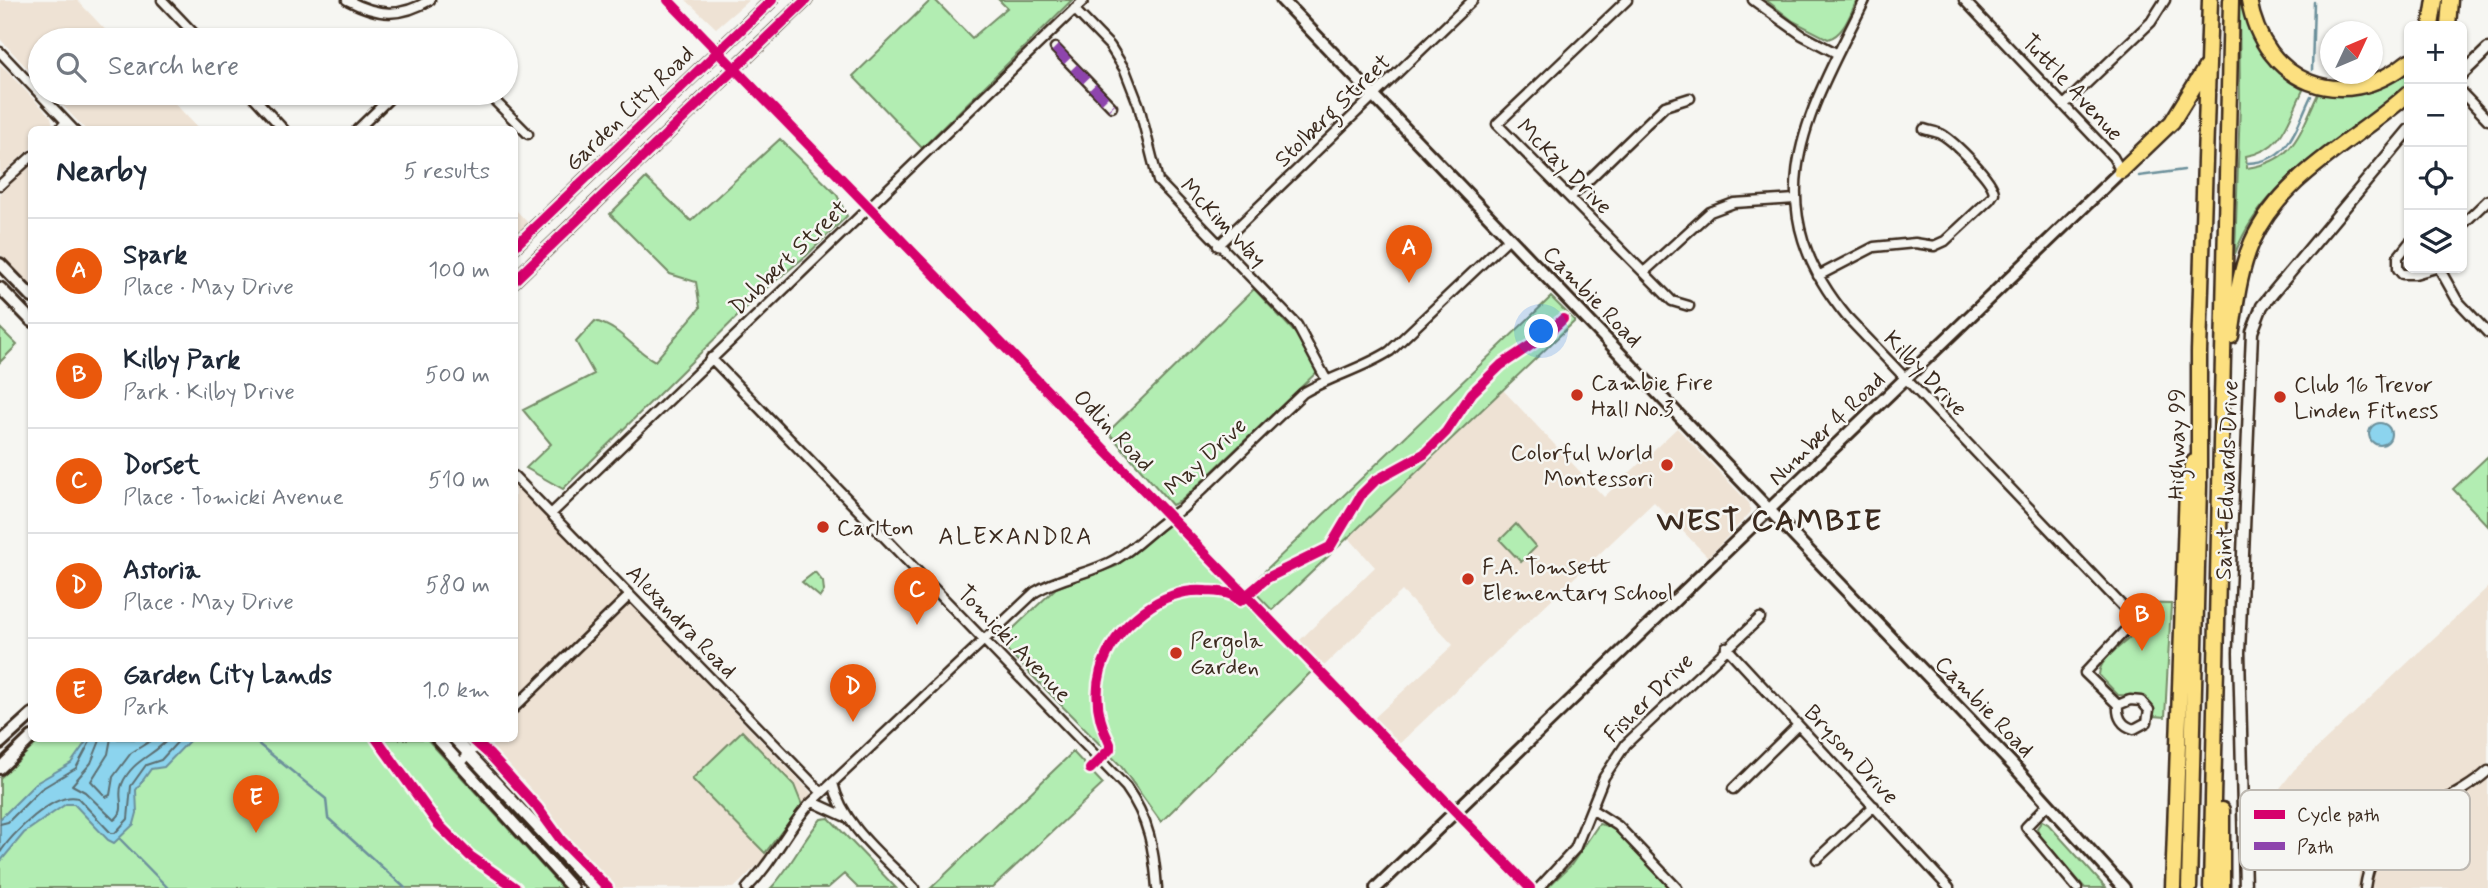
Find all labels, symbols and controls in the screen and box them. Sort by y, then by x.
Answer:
north arrow [2320,21,2383,84]
map controls [2404,21,2467,273]
button: + [2404,21,2467,84]
search box [28,28,518,105]
street label: Tuttle Avenue [2014,28,2129,148]
street label: Garden City Road [559,40,701,179]
icon: search [52,48,90,86]
street label: Stolberg Street [1269,48,1400,176]
text: Search here [108,50,239,84]
button: − [2404,84,2467,147]
street label: McKay Drive [1509,113,1618,222]
button: locate [2404,147,2467,210]
text: Nearby [56,152,147,191]
text: 5 results [404,157,490,187]
street label: McKim Way [1173,172,1273,274]
street label: Dubbert Street [724,194,855,323]
button: layers [2404,210,2467,273]
pin: A [1386,225,1432,283]
text: Spark [123,239,187,273]
street label: Cambie Road [1535,240,1648,355]
text: A [71,256,87,286]
text: 100 m [428,256,490,286]
text: Place · May Drive [123,273,294,303]
your location [1524,314,1558,348]
street label: Kilby Drive [1876,325,1973,424]
text: Kilby Park [123,344,240,378]
text: B [72,361,86,391]
text: 500 m [425,361,490,391]
street label: Number 4 Road [1762,366,1892,493]
place label: Cambie Fire Hall No.3 [1591,369,1713,425]
place label: Club 16 Trevor Linden Fitness [2294,371,2438,427]
text: Park · Kilby Drive [123,378,295,408]
street label: Saint Edwards Drive [2210,380,2246,581]
street label: Odlin Road [1066,384,1159,479]
marker: Cambie Fire Hall No.3 [1569,387,1585,403]
street label: Highway 99 [2163,388,2195,500]
marker: Club 16 Trevor Linden Fitness [2272,389,2288,405]
street label: May Drive [1159,412,1254,503]
place label: Colorful World Montessori [1510,439,1653,495]
text: Dorset [123,449,200,483]
marker: Colorful World Montessori [1659,457,1675,473]
text: C [71,466,87,496]
text: 510 m [428,466,490,496]
text: Place · Tomicki Avenue [123,483,344,513]
district label: WEST CAMBIE [1656,502,1883,541]
place label: Carlton [837,514,914,544]
marker: Carlton [815,519,831,535]
district label: ALEXANDRA [938,522,1094,553]
place label: F.A. Tomsett Elementary School [1482,553,1673,609]
text: Astoria [123,554,200,588]
street label: Alexandra Road [619,559,743,686]
pin: C [894,567,940,625]
text: D [71,571,87,601]
text: 580 m [425,571,490,601]
marker: F.A. Tomsett Elementary School [1460,571,1476,587]
street label: Tomicki Avenue [950,579,1077,710]
text: Place · May Drive [123,588,294,618]
pin: B [2119,593,2165,651]
place label: Pergola Garden [1190,627,1263,683]
marker: Pergola Garden [1168,645,1184,661]
street label: Fisher Drive [1598,647,1701,750]
street label: Cambie Road [1927,650,2040,765]
text: Garden City Lands [123,659,332,693]
pin: D [830,664,876,722]
text: E [72,676,86,706]
text: 1.0 km [422,676,490,706]
text: Park [123,693,169,723]
street label: Bryson Drive [1796,699,1905,812]
pin: E [233,775,279,833]
legend [2240,790,2470,870]
text: Cycle path [2297,803,2380,828]
text: Path [2297,835,2334,860]

